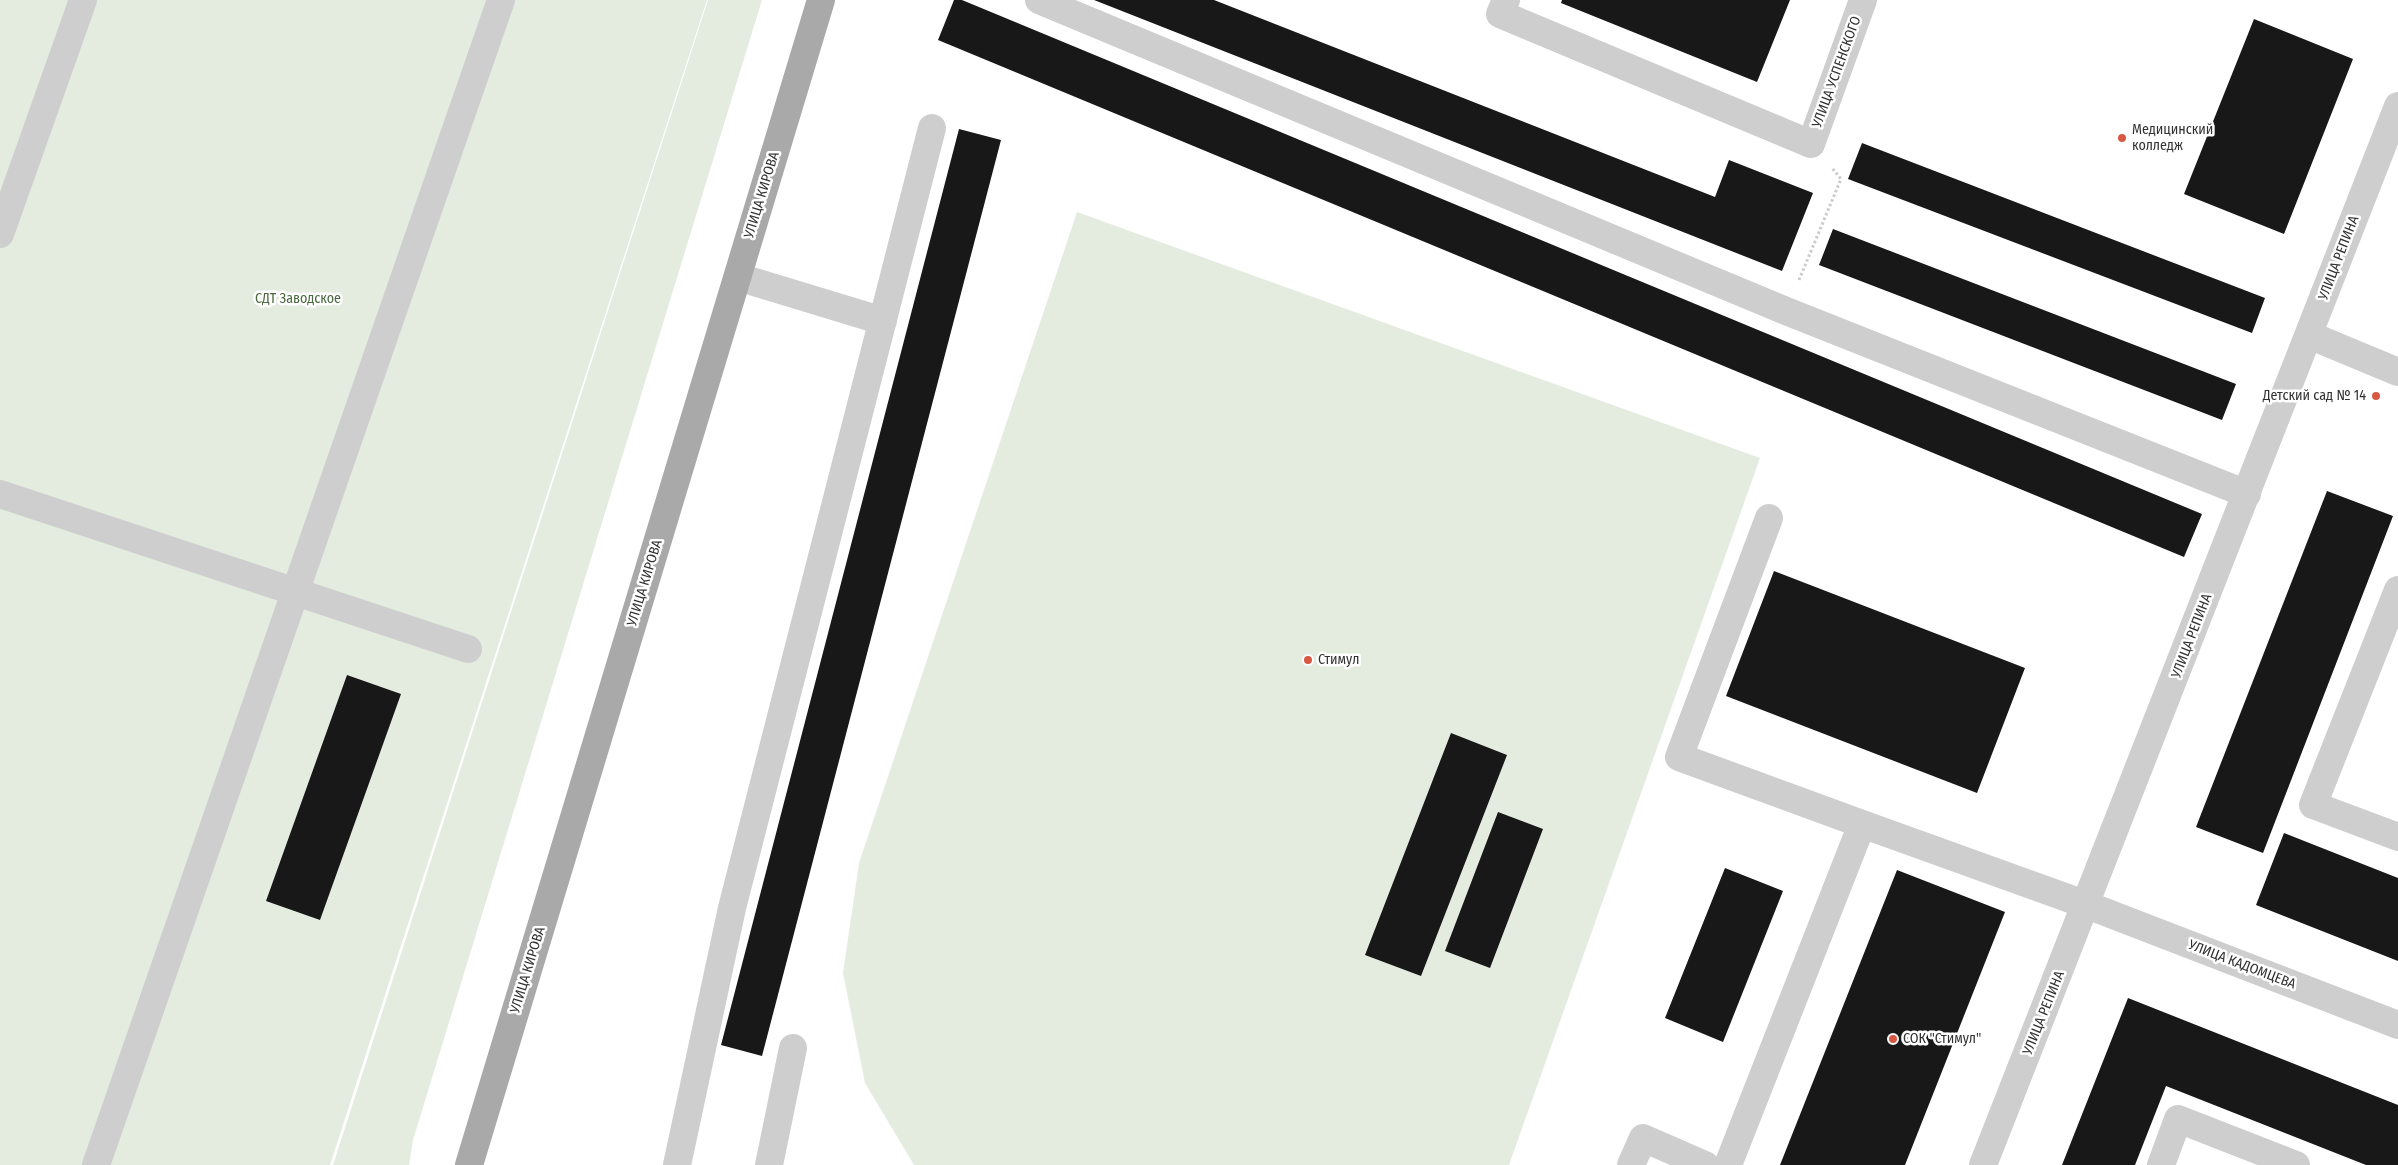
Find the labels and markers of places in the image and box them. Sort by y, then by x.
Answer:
place label: Медицинский колледж [2132,122,2213,154]
marker: Медицинский колледж [2116,132,2128,144]
place label: Детский сад № 14 [2263,388,2366,404]
marker: Детский сад № 14 [2370,390,2382,402]
place label: Стимул [1318,652,1359,668]
marker: Стимул [1302,654,1314,666]
place label: СОК "Стимул" [1903,1031,1981,1047]
marker: СОК "Стимул" [1887,1033,1899,1045]

